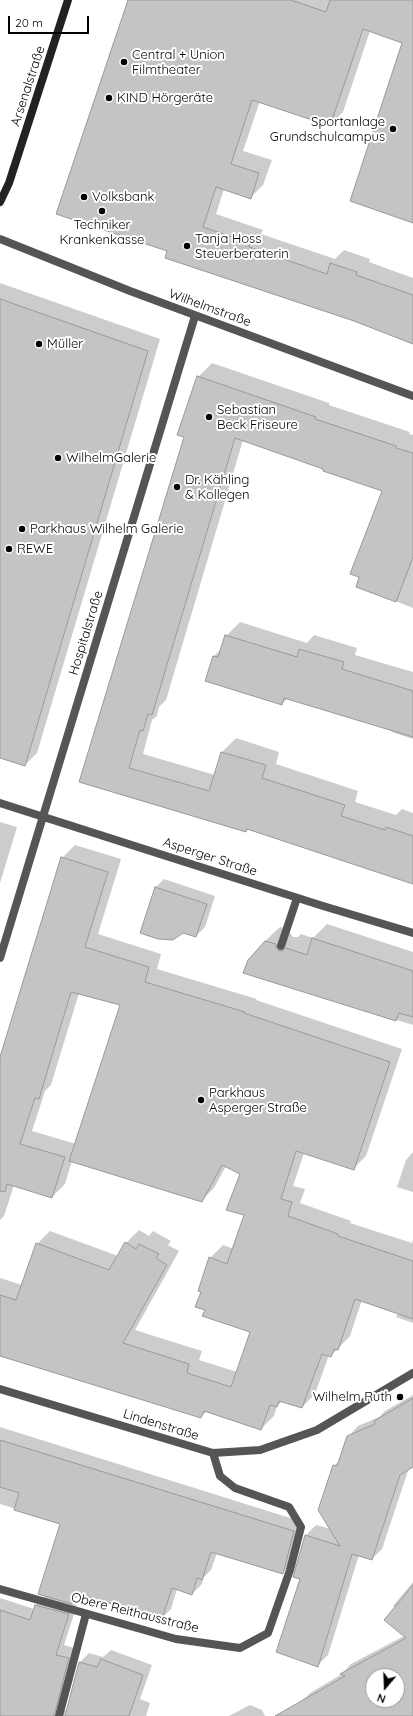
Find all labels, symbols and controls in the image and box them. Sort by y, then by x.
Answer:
scale bar [10,8,91,34]
text: 20 m [15,15,43,30]
street label: Arsenalstraße [8,44,48,128]
place label: Central + Union Filmtheater [132,47,225,78]
marker: Central + Union Filmtheater [119,57,129,67]
place label: KIND Hörgeräte [117,90,213,106]
marker: KIND Hörgeräte [104,93,114,103]
place label: Sportanlage Grundschulcampus [270,114,385,145]
marker: Sportanlage Grundschulcampus [388,124,398,134]
place label: Volksbank [92,189,154,205]
marker: Volksbank [79,192,89,202]
marker: Techniker Krankenkasse [97,206,107,216]
place label: Techniker Krankenkasse [60,217,144,248]
place label: Tanja Hoss Steuerberaterin [195,231,289,262]
marker: Tanja Hoss Steuerberaterin [182,241,192,251]
street label: Wilhelmstraße [167,286,253,330]
place label: Müller [47,336,83,352]
marker: Müller [34,339,44,349]
place label: Sebastian Beck Friseure [217,402,298,433]
marker: Sebastian Beck Friseure [204,412,214,422]
place label: WilhelmGalerie [66,450,156,466]
marker: WilhelmGalerie [53,453,63,463]
place label: Dr. Kähling & Kollegen [185,472,250,503]
marker: Dr. Kähling & Kollegen [172,482,182,492]
place label: Parkhaus Wilhelm Galerie [30,521,184,537]
marker: Parkhaus Wilhelm Galerie [17,524,27,534]
place label: REWE [17,541,53,557]
marker: REWE [4,544,14,554]
street label: Hospitalstraße [66,589,106,677]
street label: Asperger Straße [161,834,259,880]
place label: Parkhaus Asperger Straße [209,1085,307,1116]
marker: Parkhaus Asperger Straße [196,1095,206,1105]
place label: Wilhelm Ruth [313,1389,392,1405]
marker: Wilhelm Ruth [395,1392,405,1402]
street label: Lindenstraße [121,1406,201,1444]
street label: Obere Reithausstraße [70,1590,200,1636]
north arrow [365,1668,405,1708]
text: N [375,1690,388,1706]

